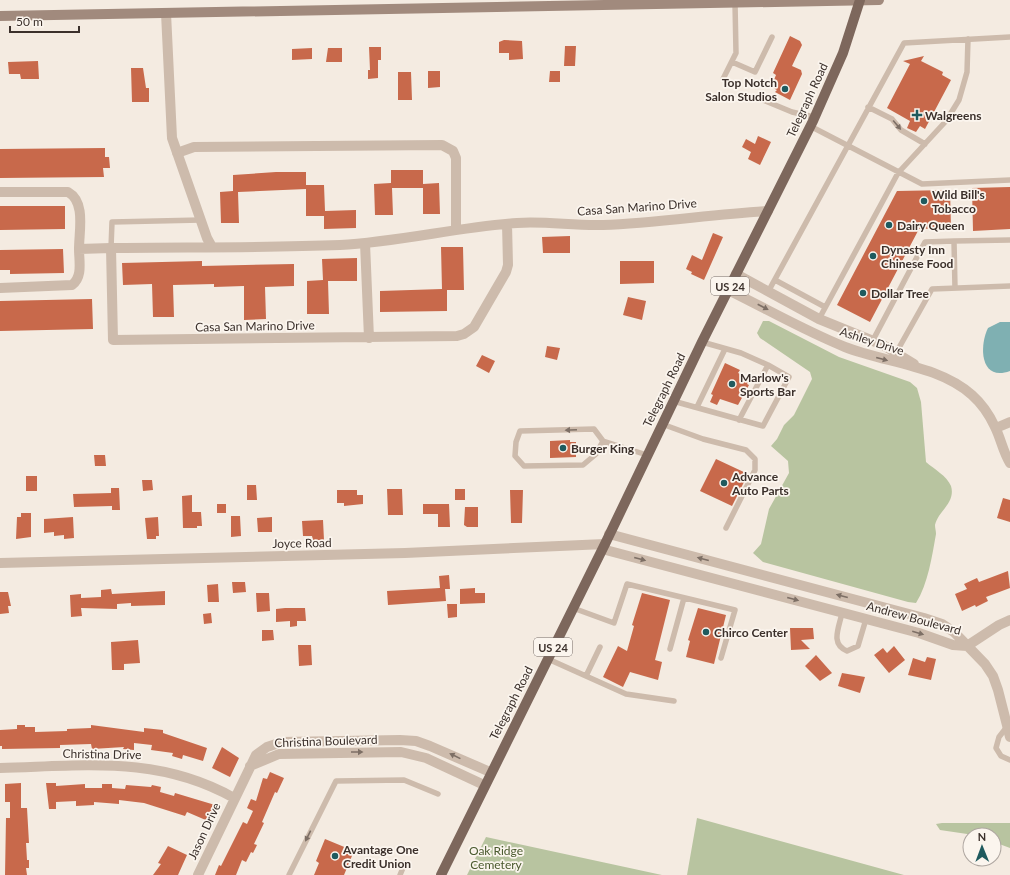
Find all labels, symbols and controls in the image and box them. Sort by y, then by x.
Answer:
scale bar [10,8,79,34]
text: 50 m [16,14,43,29]
street label: Telegraph Road [783,60,831,140]
place label: Top Notch Salon Studios [705,75,777,104]
marker: Top Notch Salon Studios [780,84,790,94]
place label: Walgreens [925,108,981,123]
marker: Walgreens [912,110,922,120]
one-way arrow [893,120,902,130]
place label: Wild Bill's Tobacco [932,187,985,216]
street label: Casa San Marino Drive [577,195,697,219]
marker: Wild Bill's Tobacco [919,196,929,206]
place label: Dairy Queen [897,218,965,233]
marker: Dairy Queen [884,220,894,230]
place label: Dynasty Inn Chinese Food [881,242,954,271]
marker: Dynasty Inn Chinese Food [868,251,878,261]
road number: US 24 [711,277,749,295]
place label: Dollar Tree [871,286,929,301]
marker: Dollar Tree [858,288,868,298]
one-way arrow [757,304,769,310]
street label: Casa San Marino Drive [195,317,315,335]
street label: Ashley Drive [838,324,906,358]
street label: Telegraph Road [640,350,688,430]
one-way arrow [876,356,888,362]
place label: Marlow's Sports Bar [740,370,796,399]
marker: Marlow's Sports Bar [727,379,737,389]
one-way arrow [564,427,577,433]
place label: Burger King [571,441,635,456]
marker: Burger King [558,443,568,453]
place label: Advance Auto Parts [731,469,789,498]
marker: Advance Auto Parts [719,478,729,488]
street label: Joyce Road [272,535,332,551]
one-way arrow [634,556,646,562]
one-way arrow [697,556,709,562]
one-way arrow [836,593,848,599]
one-way arrow [787,597,799,603]
street label: Andrew Boulevard [865,598,963,638]
place label: Chirco Center [714,625,788,640]
marker: Chirco Center [701,627,711,637]
one-way arrow [913,630,925,636]
road number: US 24 [534,638,572,656]
street label: Telegraph Road [486,664,536,742]
street label: Christina Boulevard [274,732,378,750]
street label: Christina Drive [62,746,142,762]
one-way arrow [351,749,364,755]
one-way arrow [449,753,461,759]
street label: Jason Drive [184,800,224,862]
north arrow [962,827,1002,867]
one-way arrow [305,830,311,842]
text: N [977,830,986,843]
place label: Avantage One Credit Union [342,842,419,871]
park label: Oak Ridge Cemetery [469,843,523,872]
marker: Avantage One Credit Union [330,851,340,861]

